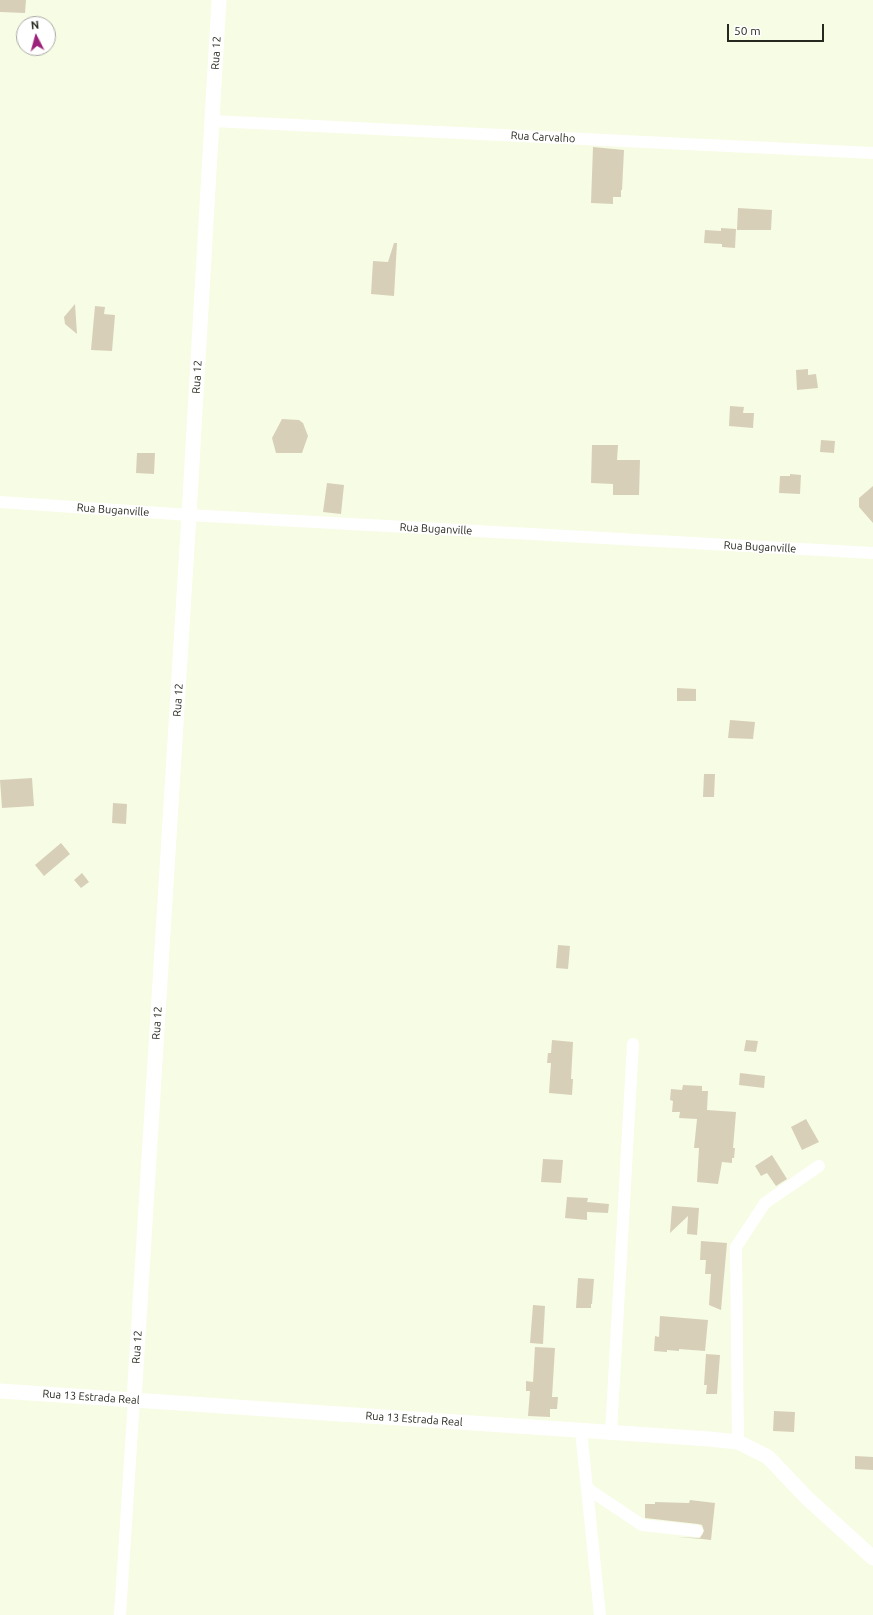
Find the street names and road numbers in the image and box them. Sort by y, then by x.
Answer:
street label: Rua 12 [209,36,223,70]
street label: Rua Carvalho [510,129,576,145]
street label: Rua 12 [190,360,204,394]
street label: Rua Buganville [76,501,150,519]
street label: Rua Buganville [399,521,473,537]
street label: Rua Buganville [723,539,797,555]
street label: Rua 12 [170,683,186,717]
street label: Rua 12 [149,1006,165,1040]
street label: Rua 12 [129,1330,145,1364]
street label: Rua 13 Estrada Real [42,1387,140,1407]
street label: Rua 13 Estrada Real [365,1409,463,1429]

